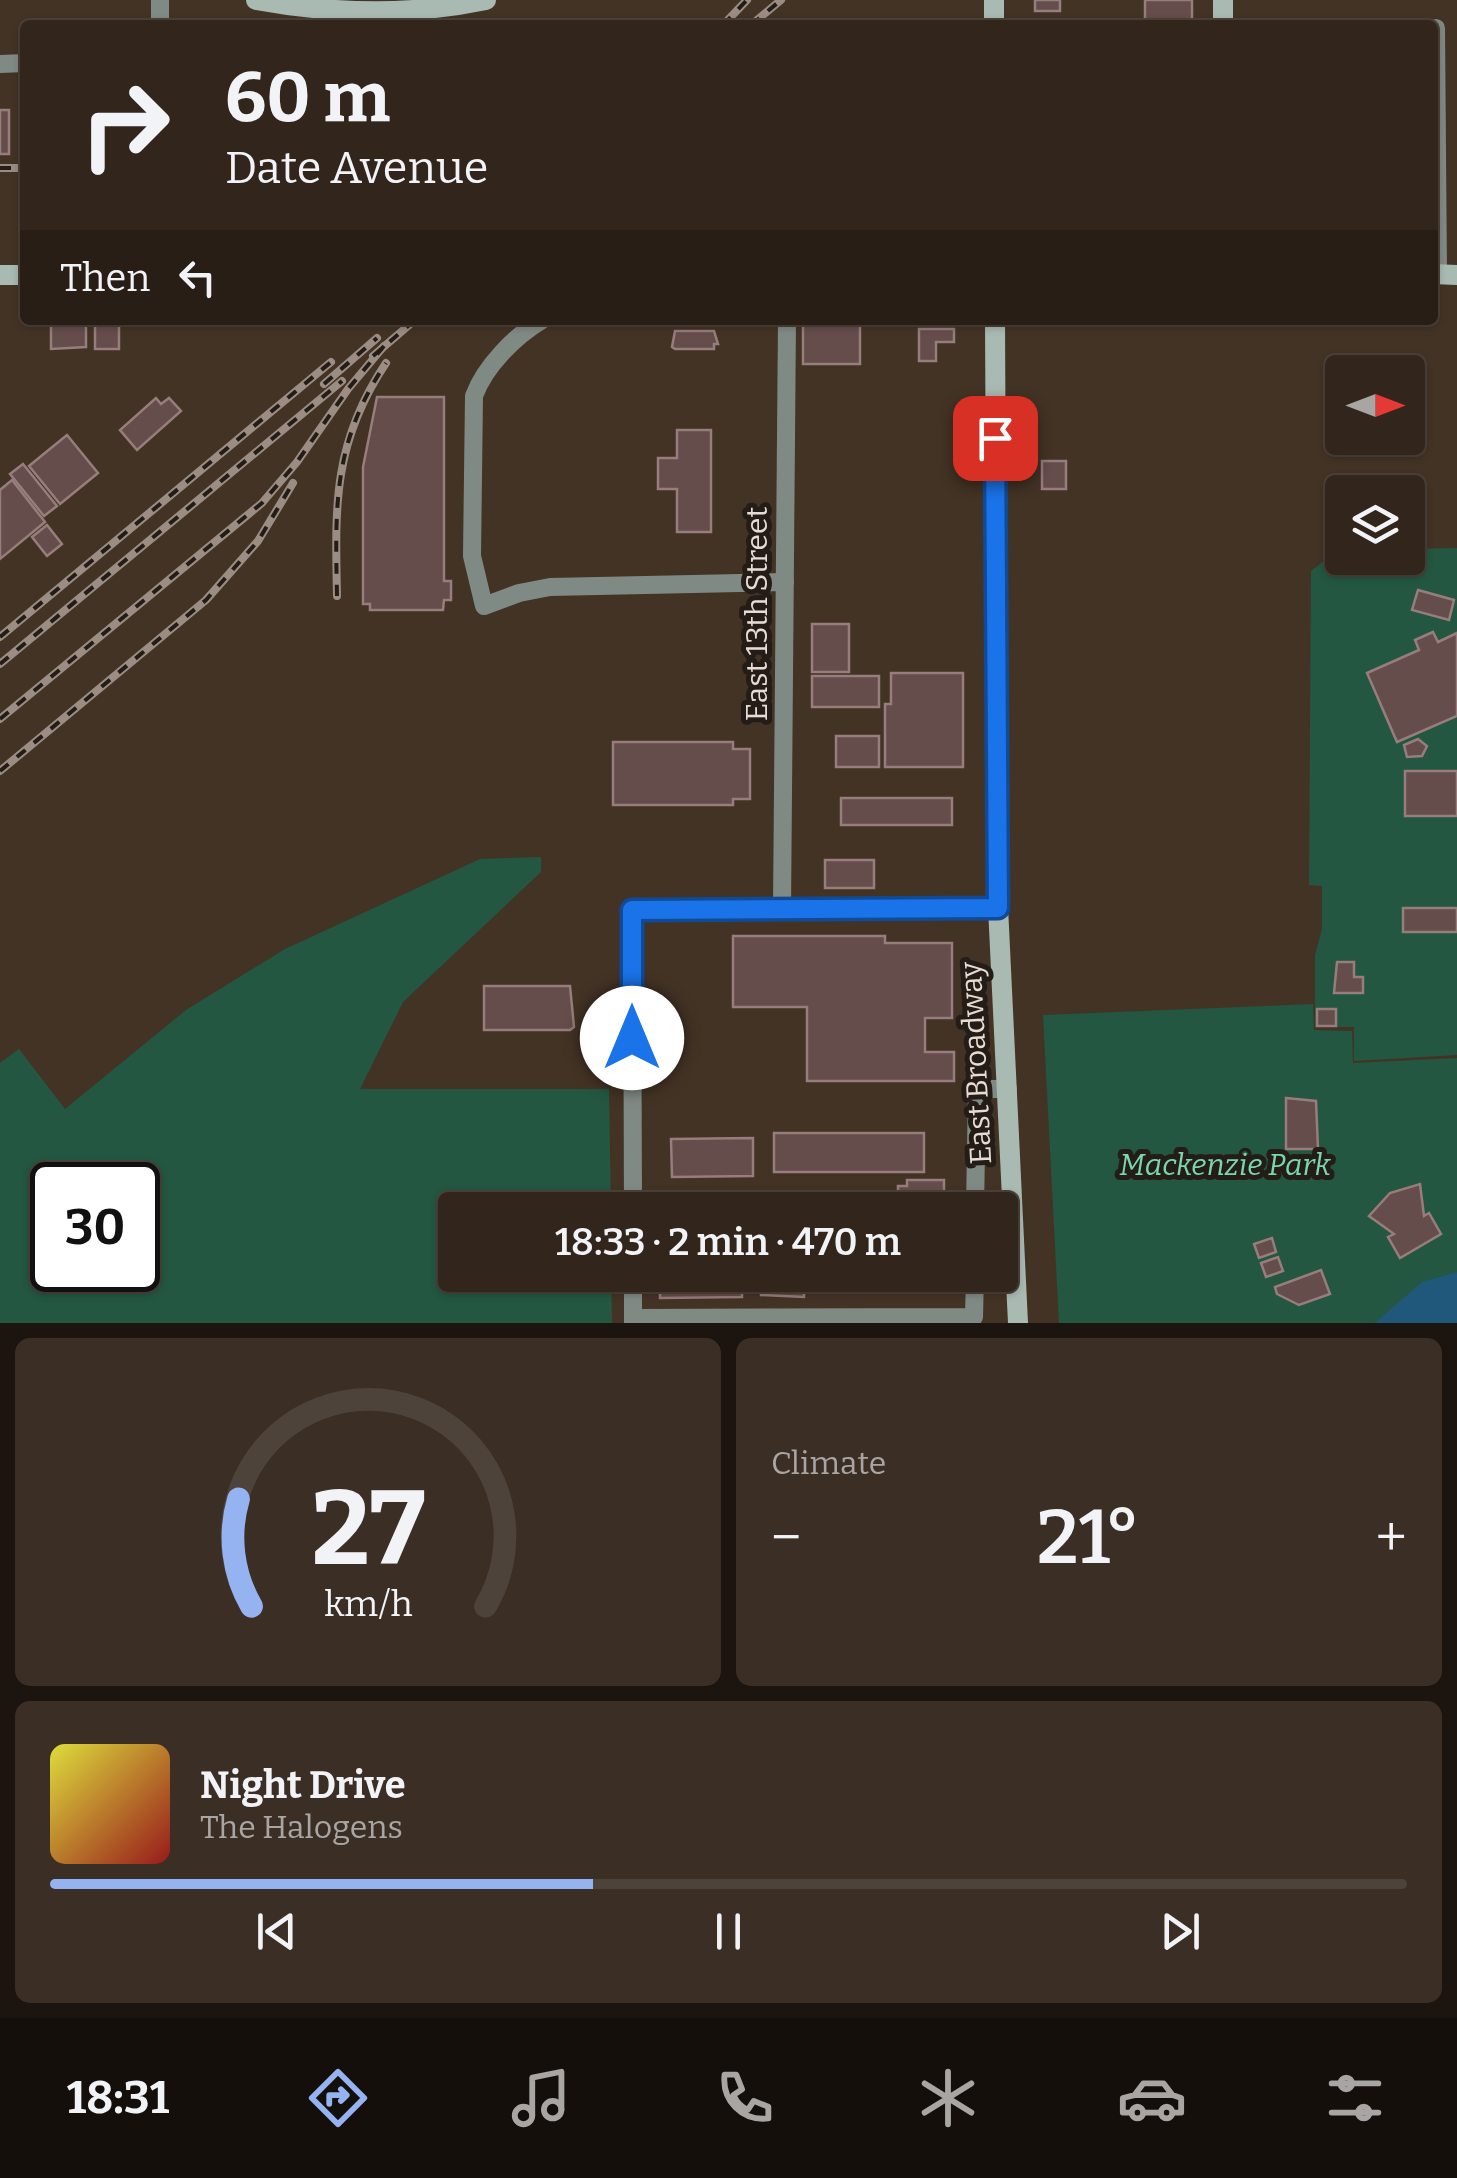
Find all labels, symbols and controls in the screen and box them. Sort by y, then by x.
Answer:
text: 60 m [225,56,390,140]
icon: right [60,60,190,190]
text: Date Avenue [225,141,488,195]
icon: left [170,250,225,305]
text: Then [60,255,150,301]
north arrow [1325,355,1425,455]
map controls [1325,355,1425,575]
pin [953,396,1038,481]
icon: arrive [968,411,1023,466]
button: layers [1325,475,1425,575]
street label: East 13th Street [739,507,775,721]
street label: East Broadway [953,961,999,1165]
position arrow [580,986,684,1090]
park label: Mackenzie Park [1119,1147,1331,1183]
speed limit sign: 30 [30,1162,160,1292]
text: 18:33 · 2 min · 470 m [555,1219,901,1265]
text: Climate [771,1444,886,1482]
text: 27 [311,1467,425,1592]
text: 21° [1037,1493,1140,1583]
text: − [771,1505,801,1571]
text: + [1376,1505,1407,1571]
text: km/h [324,1583,412,1625]
text: Night Drive [200,1762,406,1808]
text: The Halogens [200,1808,403,1846]
icon: previous [249,1904,304,1959]
icon: pause [701,1904,756,1959]
icon: next [1153,1904,1208,1959]
icon: directions [303,2063,373,2133]
icon: music [506,2063,576,2133]
icon: phone [710,2063,780,2133]
icon: climate [913,2063,983,2133]
icon: car [1117,2063,1187,2133]
icon: filters [1320,2063,1390,2133]
text: 18:31 [67,2071,169,2125]

